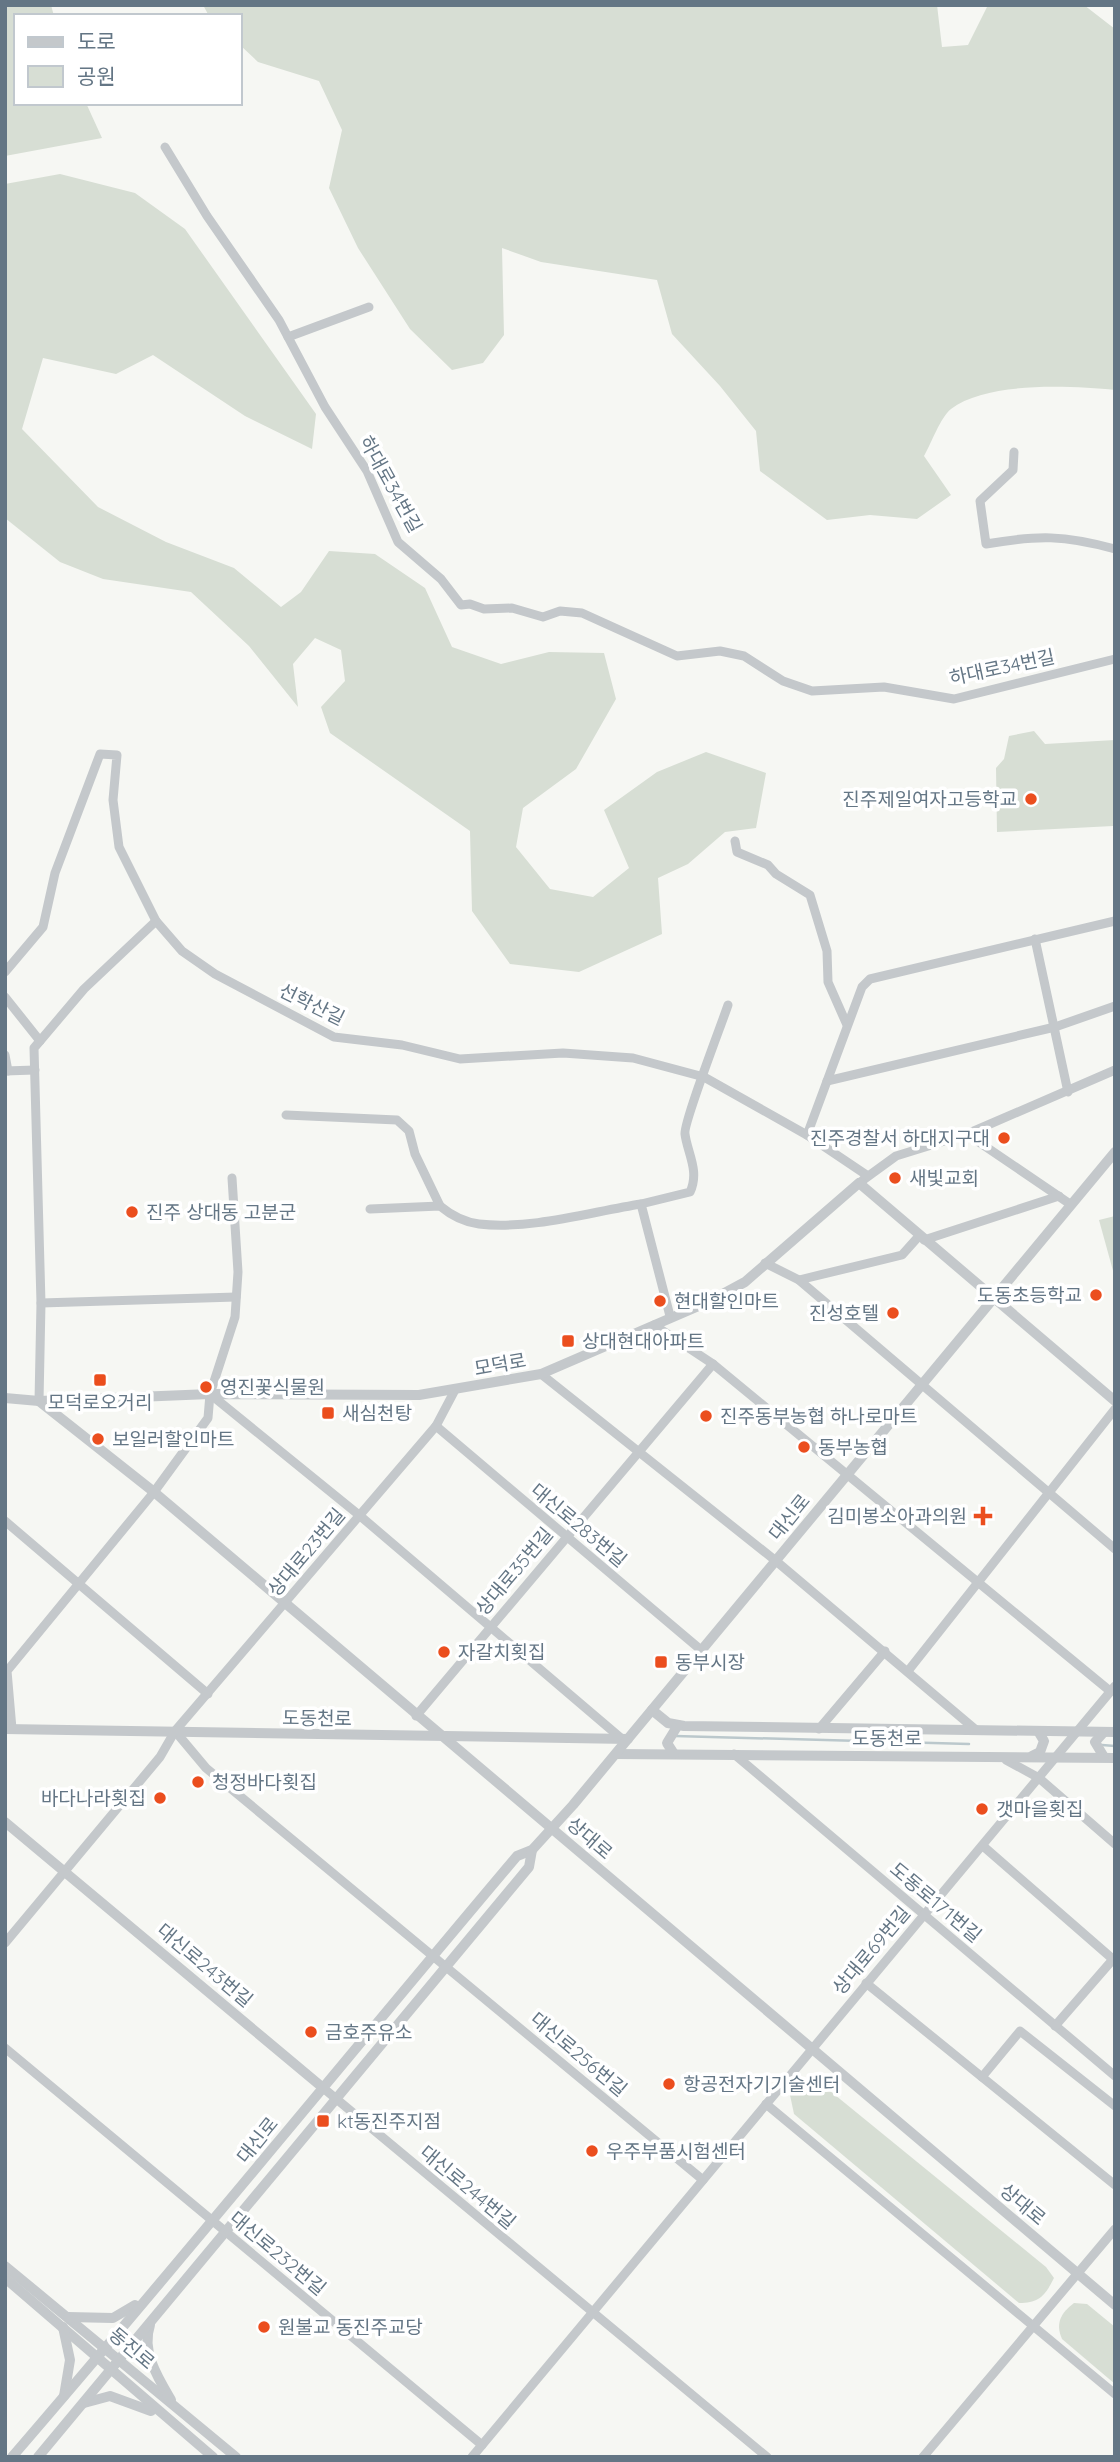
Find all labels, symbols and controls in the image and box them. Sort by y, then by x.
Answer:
legend [14,14,242,105]
text: 도로 [77,28,116,54]
text: 공원 [77,63,116,89]
street label: 하대로34번길 [354,431,428,537]
street label: 하대로34번길 [947,644,1057,690]
place label: 진주제일여자고등학교 [842,787,1017,811]
marker: 진주제일여자고등학교 [1023,791,1039,807]
street label: 선학산길 [275,978,349,1030]
place label: 진주경찰서 하대지구대 [810,1126,990,1150]
marker: 진주경찰서 하대지구대 [996,1130,1012,1146]
place label: 새빛교회 [909,1166,979,1190]
marker: 새빛교회 [887,1170,903,1186]
place label: 진주 상대동 고분군 [146,1200,296,1224]
marker: 진주 상대동 고분군 [124,1204,140,1220]
place label: 도동초등학교 [977,1283,1082,1307]
marker: 도동초등학교 [1088,1287,1104,1303]
place label: 현대할인마트 [674,1289,779,1313]
marker: 현대할인마트 [652,1293,668,1309]
place label: 진성호텔 [809,1301,879,1325]
marker: 진성호텔 [885,1305,901,1321]
place label: 상대현대아파트 [582,1329,704,1353]
marker: 상대현대아파트 [560,1333,576,1349]
street label: 모덕로 [472,1348,528,1380]
marker: 모덕로오거리 [92,1372,108,1388]
place label: 영진꽃식물원 [220,1375,325,1399]
marker: 영진꽃식물원 [198,1379,214,1395]
place label: 모덕로오거리 [48,1390,152,1414]
place label: 새심천탕 [342,1401,412,1425]
place label: 진주동부농협 하나로마트 [720,1404,917,1428]
marker: 새심천탕 [320,1405,336,1421]
marker: 진주동부농협 하나로마트 [698,1408,714,1424]
place label: 보일러할인마트 [112,1427,234,1451]
marker: 보일러할인마트 [90,1431,106,1447]
place label: 동부농협 [818,1435,888,1459]
marker: 동부농협 [796,1439,812,1455]
street label: 대신로283번길 [526,1478,632,1572]
street label: 대신로 [763,1489,815,1545]
street label: 상대로23번길 [262,1503,350,1601]
place label: 김미봉소아과의원 [827,1504,967,1528]
marker: 김미봉소아과의원 [973,1506,993,1526]
street label: 상대로35번길 [470,1522,558,1620]
place label: 자갈치횟집 [458,1640,545,1664]
marker: 자갈치횟집 [436,1644,452,1660]
place label: 동부시장 [675,1650,745,1674]
marker: 동부시장 [653,1654,669,1670]
street label: 도동천로 [282,1705,352,1731]
street label: 도동천로 [852,1726,922,1750]
place label: 청정바다횟집 [212,1770,317,1794]
marker: 청정바다횟집 [190,1774,206,1790]
place label: 바다나라횟집 [41,1786,146,1810]
marker: 바다나라횟집 [152,1790,168,1806]
place label: 갯마을횟집 [996,1797,1083,1821]
marker: 갯마을횟집 [974,1801,990,1817]
street label: 상대로 [562,1812,618,1864]
street label: 도동로171번길 [885,1857,987,1947]
street label: 상대로69번길 [827,1901,915,1999]
street label: 대신로243번길 [152,1918,258,2012]
street label: 대신로256번길 [526,2007,632,2101]
place label: 금호주유소 [325,2020,412,2044]
marker: 금호주유소 [303,2024,319,2040]
place label: 항공전자기기술센터 [683,2072,840,2096]
marker: 항공전자기기술센터 [661,2076,677,2092]
place label: kt동진주지점 [337,2109,441,2133]
street label: 대신로 [231,2112,283,2168]
marker: kt동진주지점 [315,2113,331,2129]
place label: 우주부품시험센터 [606,2139,746,2163]
street label: 대신로244번길 [415,2140,521,2234]
marker: 우주부품시험센터 [584,2143,600,2159]
street label: 상대로 [995,2178,1051,2230]
street label: 대신로232번길 [225,2206,331,2300]
place label: 원불교 동진주교당 [278,2315,423,2339]
marker: 원불교 동진주교당 [256,2319,272,2335]
street label: 동진로 [104,2322,160,2374]

